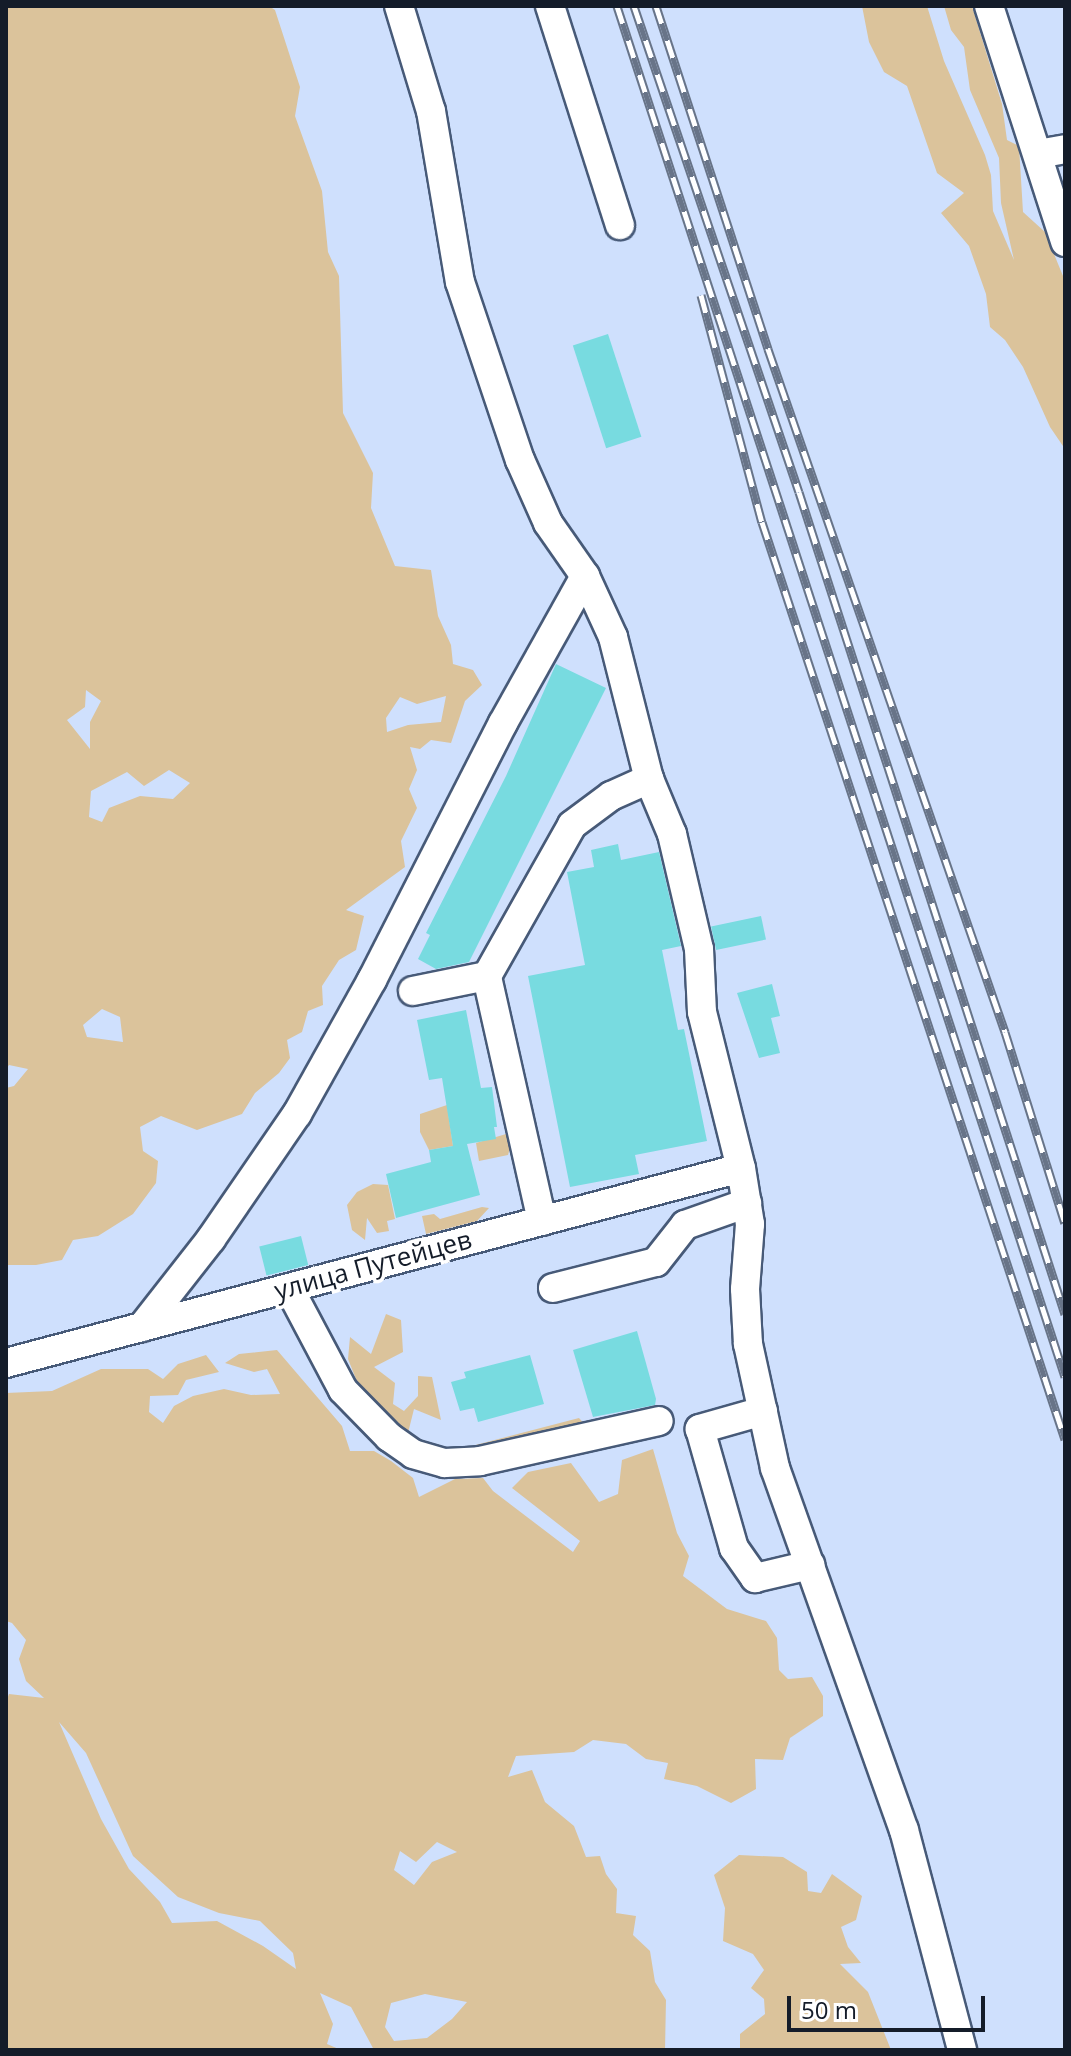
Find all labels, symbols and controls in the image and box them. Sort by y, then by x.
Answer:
street label: улица Путейцев [271,1224,475,1306]
scale bar [791,1980,989,2030]
text: 50 m [801,1993,857,2026]

